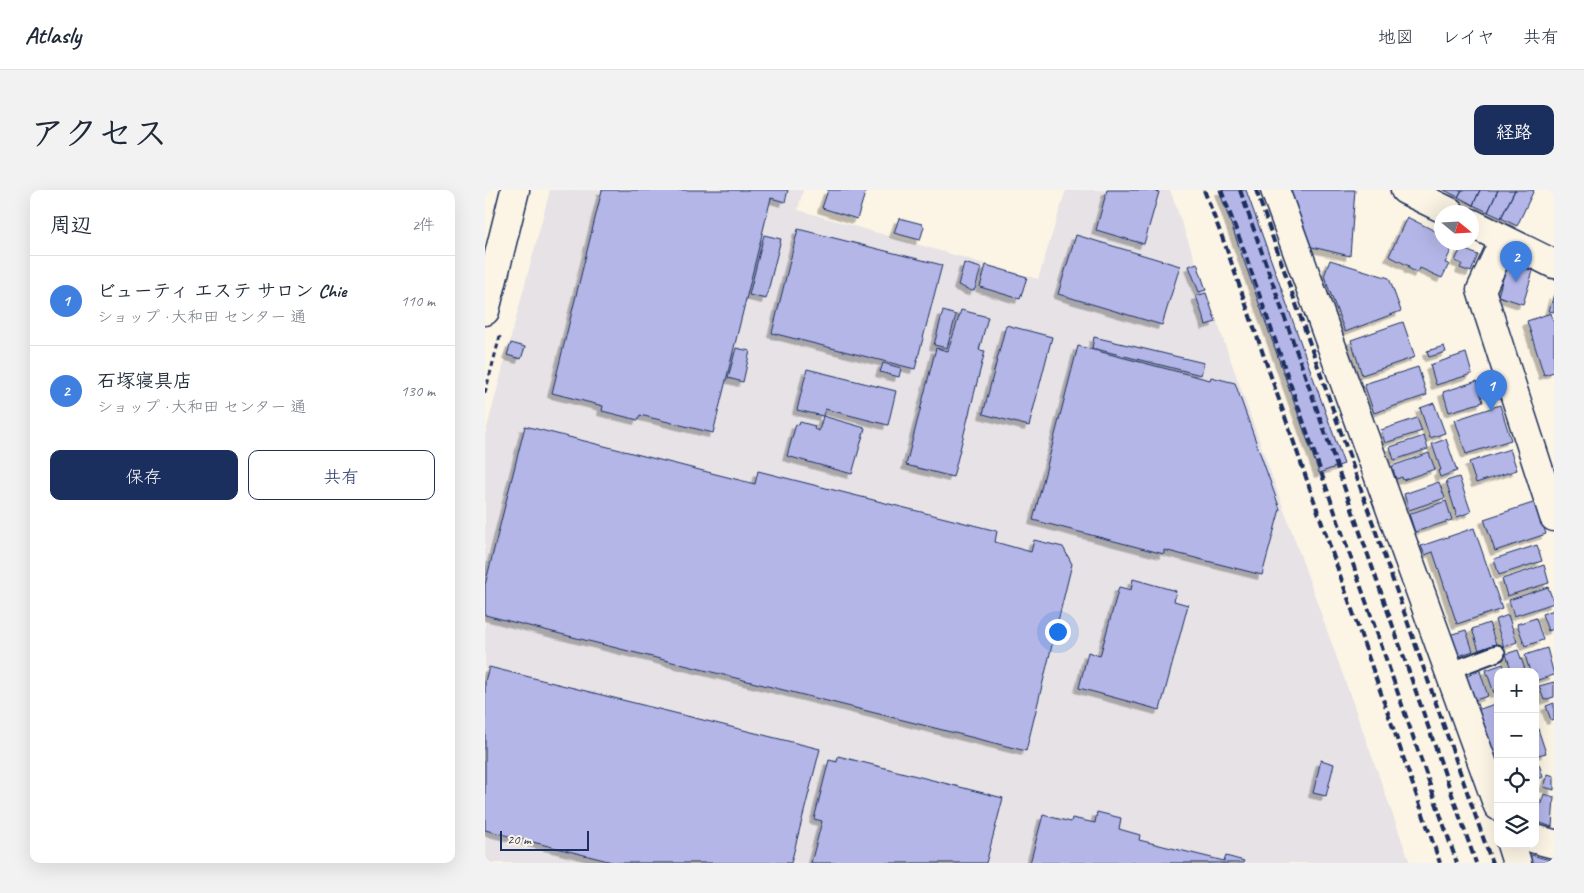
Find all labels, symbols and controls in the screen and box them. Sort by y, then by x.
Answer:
text: Atlasly [25,20,81,50]
text: 地図 [1378,26,1414,48]
text: レイヤ [1442,26,1495,48]
text: 共有 [1523,26,1559,48]
button: 経路 [1474,105,1554,155]
text: アクセス [30,111,168,156]
north arrow [1434,205,1479,250]
text: 周辺 [50,212,92,238]
text: 2件 [412,215,435,235]
pin: 2 [1500,241,1532,282]
text: ビューティ エステ サロン Chie [97,279,346,303]
text: 1 [62,291,70,311]
text: 110 m [401,291,435,311]
text: ショップ · 大和田 センター 通 [97,307,306,327]
text: 石塚寝具店 [97,369,192,393]
pin: 1 [1475,370,1507,411]
text: 2 [62,381,70,401]
text: 130 m [401,381,435,401]
text: ショップ · 大和田 センター 通 [97,397,306,417]
button: 保存 [50,450,238,500]
button: 共有 [248,450,435,500]
your location [1045,619,1071,645]
map controls [1494,668,1539,848]
button: + [1494,668,1539,713]
button: − [1494,713,1539,758]
button: locate [1494,758,1539,803]
button: layers [1494,803,1539,848]
scale bar [500,828,589,851]
text: 20 m [507,831,531,848]

